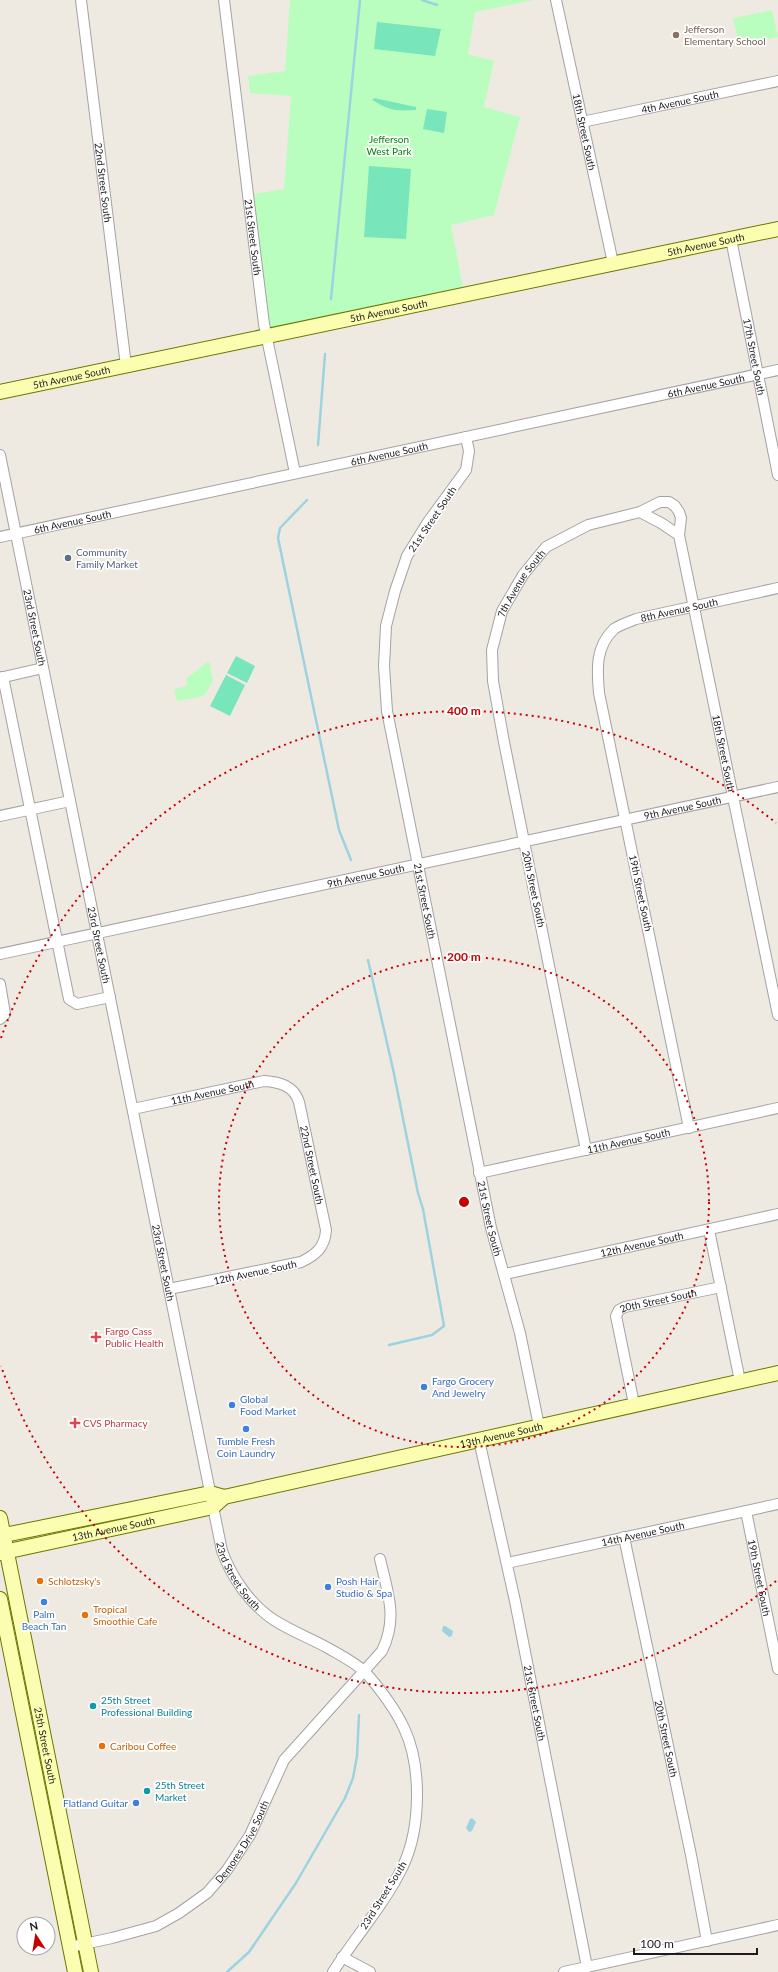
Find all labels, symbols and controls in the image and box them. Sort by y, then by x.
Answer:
place label: Jefferson Elementary School [684,23,766,47]
marker: Jefferson Elementary School [671,30,681,40]
street label: 4th Avenue South [640,88,720,115]
street label: 18th Street South [570,92,599,171]
park label: Jefferson West Park [366,133,412,157]
street label: 22nd Street South [93,142,114,223]
street label: 21st Street South [243,198,264,276]
street label: 5th Avenue South [666,230,745,258]
street label: 5th Avenue South [349,297,428,325]
street label: 17th Street South [741,317,768,396]
street label: 5th Avenue South [32,363,111,391]
street label: 6th Avenue South [666,371,746,400]
street label: 6th Avenue South [349,439,429,468]
street label: 21st Street South [406,484,458,554]
street label: 6th Avenue South [33,507,112,536]
place label: Community Family Market [76,546,138,570]
street label: 7th Avenue South [495,547,547,618]
marker: Community Family Market [63,553,73,563]
street label: 23rd Street South [21,588,49,667]
street label: 8th Avenue South [639,595,719,624]
text: 400 m [447,703,481,718]
street label: 18th Street South [710,714,738,793]
street label: 9th Avenue South [643,793,722,822]
street label: 20th Street South [520,850,548,928]
street label: 19th Street South [627,854,655,932]
street label: 9th Avenue South [326,861,405,890]
street label: 21st Street South [412,862,439,940]
street label: 23rd Street South [86,906,113,984]
text: 200 m [447,949,481,964]
street label: 11th Avenue South [170,1077,255,1107]
street label: 22nd Street South [298,1124,326,1205]
street label: 11th Avenue South [586,1126,671,1155]
street label: 21st Street South [476,1180,504,1257]
centre of rings [457,1195,471,1209]
street label: 23rd Street South [150,1223,177,1302]
street label: 12th Avenue South [599,1229,684,1259]
street label: 12th Avenue South [212,1257,298,1287]
street label: 20th Street South [618,1286,698,1315]
place label: Fargo Cass Public Health [105,1325,164,1349]
marker: Fargo Cass Public Health [90,1331,102,1343]
place label: Fargo Grocery And Jewelry [432,1375,495,1399]
marker: Fargo Grocery And Jewelry [419,1382,429,1392]
place label: Global Food Market [240,1393,297,1417]
marker: Global Food Market [227,1400,237,1410]
place label: CVS Pharmacy [83,1417,148,1429]
marker: CVS Pharmacy [70,1418,80,1428]
street label: 13th Avenue South [459,1420,544,1450]
marker: Tumble Fresh Coin Laundry [241,1424,251,1434]
place label: Tumble Fresh Coin Laundry [217,1435,276,1459]
street label: 13th Avenue South [71,1514,156,1543]
street label: 14th Avenue South [600,1519,685,1548]
street label: 19th Street South [746,1538,773,1617]
street label: 23rd Street South [214,1541,263,1613]
place label: Schlotzsky's [48,1575,101,1587]
place label: Posh Hair Studio & Spa [336,1575,392,1599]
marker: Schlotzsky's [35,1576,45,1586]
marker: Posh Hair Studio & Spa [323,1582,333,1592]
marker: Palm Beach Tan [39,1597,49,1607]
place label: Tropical Smoothie Cafe [93,1603,157,1627]
place label: Palm Beach Tan [22,1608,66,1632]
marker: Tropical Smoothie Cafe [80,1610,90,1620]
street label: 21st Street South [522,1664,548,1742]
place label: 25th Street Professional Building [101,1694,192,1718]
street label: 20th Street South [653,1699,680,1778]
marker: 25th Street Professional Building [88,1701,98,1711]
street label: 25th Street South [32,1706,59,1785]
place label: Caribou Coffee [110,1740,176,1752]
marker: Caribou Coffee [97,1741,107,1751]
place label: 25th Street Market [155,1779,205,1803]
marker: 25th Street Market [142,1786,152,1796]
place label: Flatland Guitar [63,1797,128,1809]
marker: Flatland Guitar [131,1798,141,1808]
street label: Demores Drive South [213,1798,271,1885]
street label: 23rd Street South [357,1859,409,1931]
north arrow [16,1916,56,1956]
text: N [28,1918,39,1933]
scale bar [634,1930,757,1956]
text: 100 m [640,1936,674,1951]

